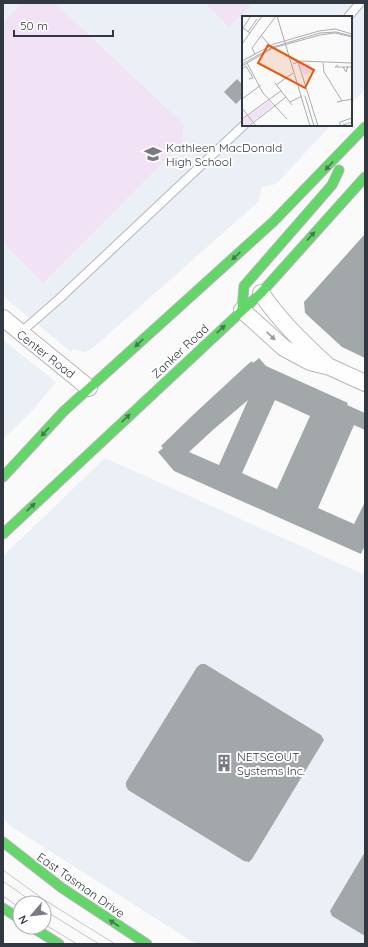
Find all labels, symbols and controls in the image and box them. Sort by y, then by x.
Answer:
scale bar [14,12,113,38]
inset map [242,16,352,126]
text: 50 m [20,18,48,33]
place label: Kathleen MacDonald High School [166,140,282,169]
school or university icon: Kathleen MacDonald High School [143,144,163,164]
one-way arrow [324,161,334,171]
one-way arrow [307,231,316,241]
one-way arrow [231,252,241,261]
street label: Zanker Road [148,321,212,381]
one-way arrow [216,325,226,334]
street label: Center Road [14,327,78,381]
one-way arrow [266,331,275,340]
one-way arrow [134,338,144,347]
one-way arrow [121,413,131,423]
one-way arrow [40,427,49,438]
one-way arrow [26,503,36,512]
place label: NETSCOUT Systems Inc. [237,749,305,778]
building icon: NETSCOUT Systems Inc. [214,753,234,773]
street label: East Tasman Drive [34,849,128,921]
north arrow [12,895,52,935]
text: N [15,913,31,927]
one-way arrow [109,919,119,927]

